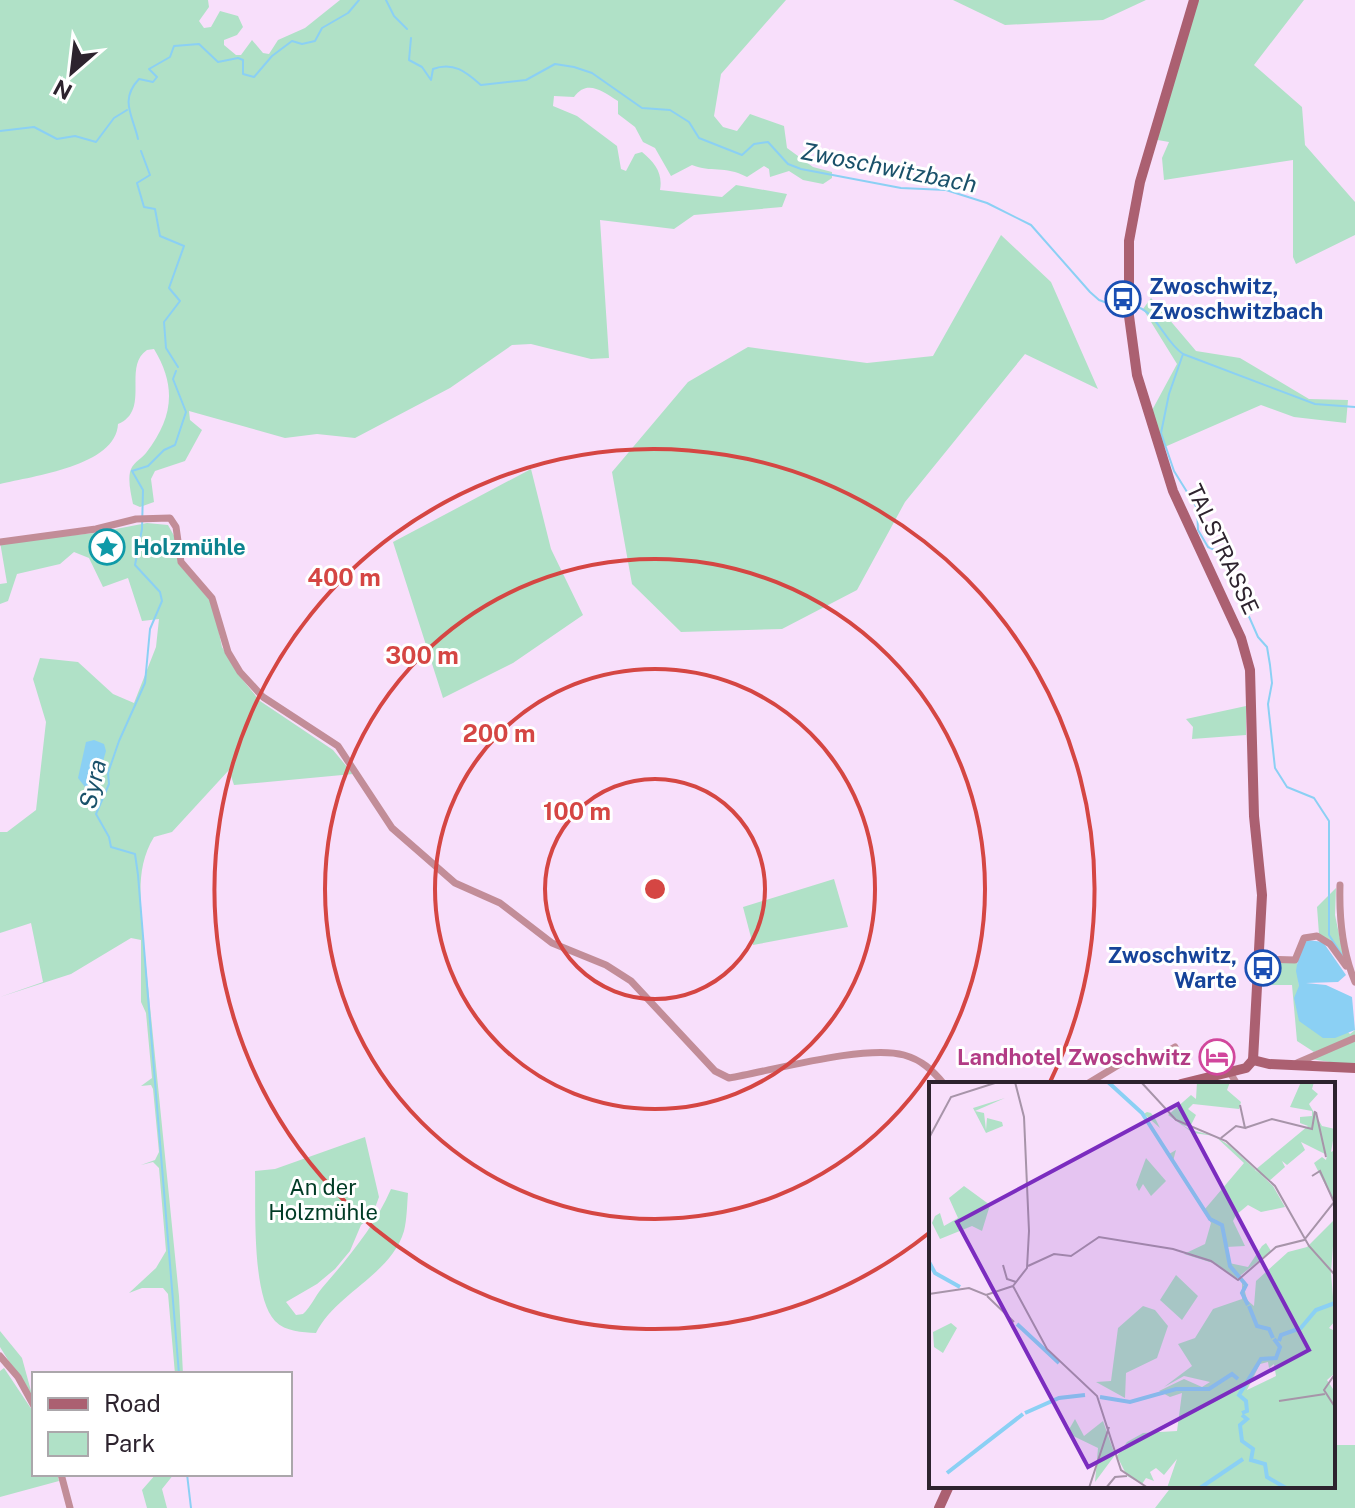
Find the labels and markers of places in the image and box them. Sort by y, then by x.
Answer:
place label: Zwoschwitz, Zwoschwitzbach [1149,273,1323,324]
bus stop icon: Zwoschwitz, Zwoschwitzbach [1104,280,1142,318]
place icon: Holzmühle [88,528,126,566]
place label: Holzmühle [133,534,246,560]
centre of rings [641,875,669,903]
place label: Zwoschwitz, Warte [1107,942,1237,993]
bus stop icon: Zwoschwitz, Warte [1244,949,1282,987]
hotel icon: Landhotel Zwoschwitz [1198,1038,1236,1076]
place label: Landhotel Zwoschwitz [957,1044,1191,1070]

